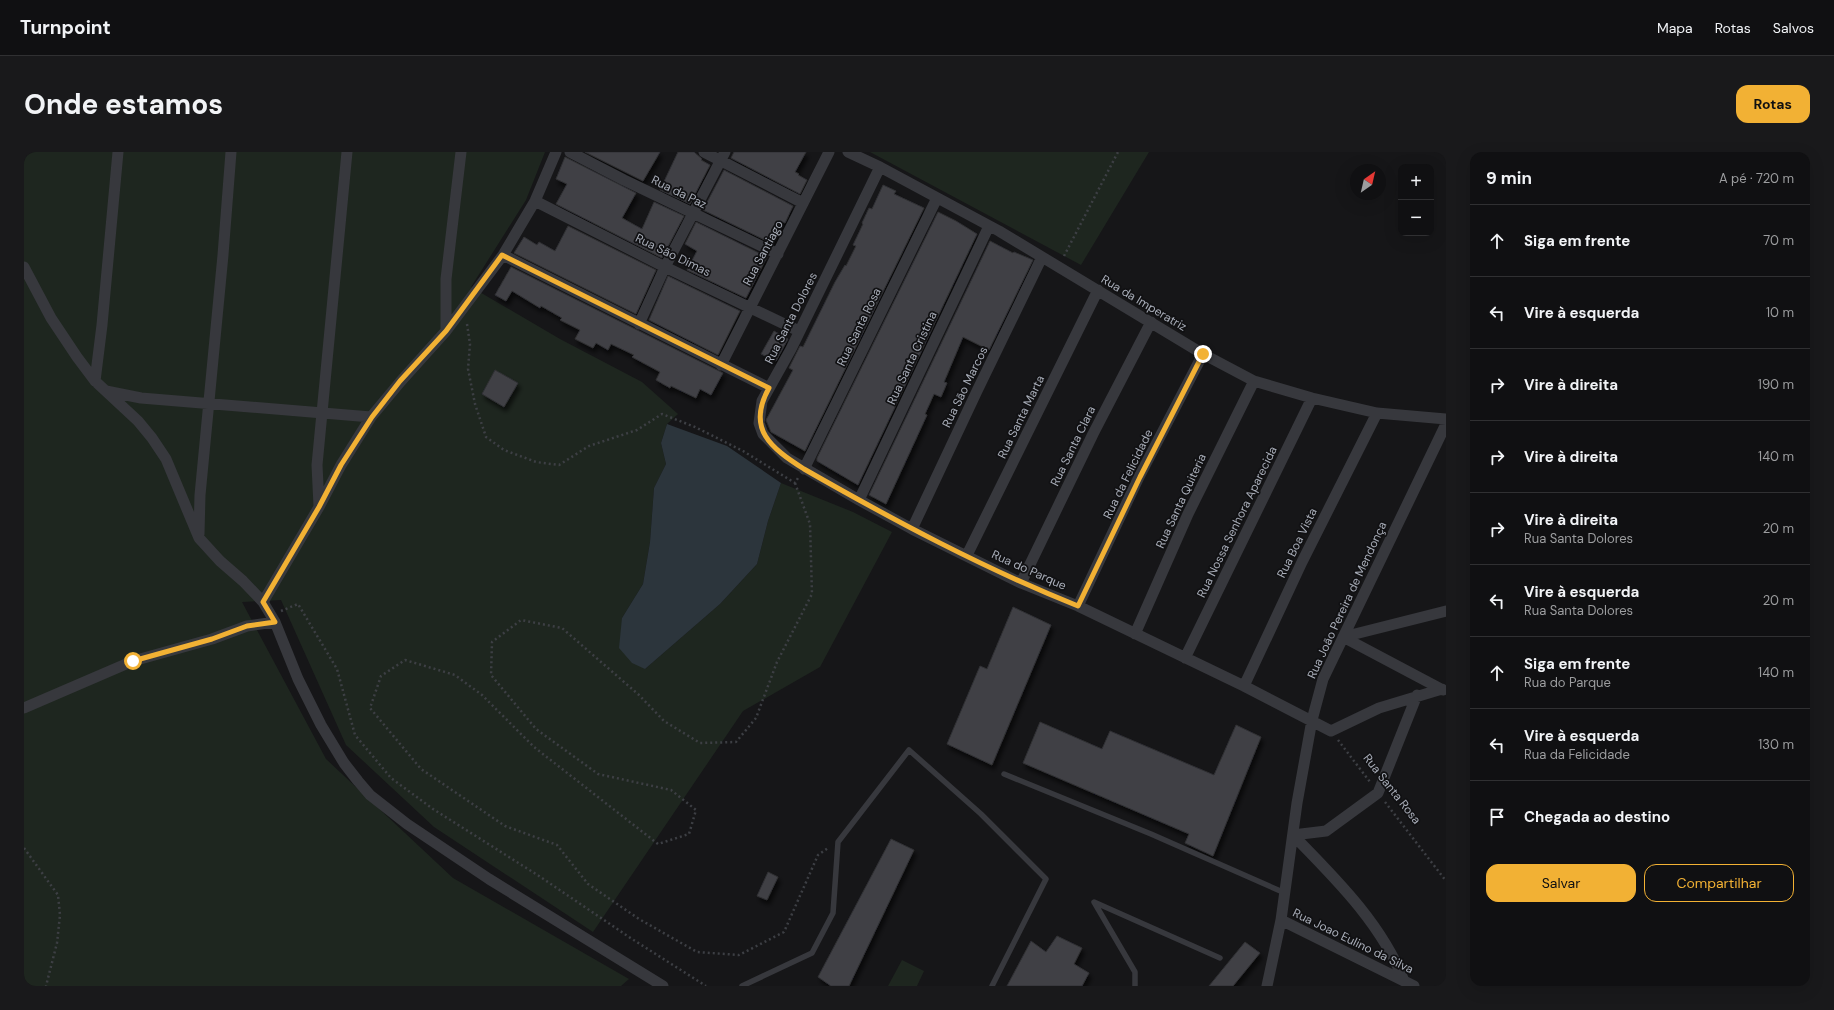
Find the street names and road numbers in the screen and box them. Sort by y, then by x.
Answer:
street label: Rua da Paz [649,172,709,212]
street label: Rua Santiago [739,218,787,288]
street label: Rua São Dimas [633,230,713,280]
street label: Rua Santa Dolores [761,269,821,367]
street label: Rua da Imperatriz [1098,271,1190,335]
street label: Rua Santa Rosa [833,285,885,369]
street label: Rua Santa Cristina [883,309,941,407]
street label: Rua São Marcos [938,344,992,430]
street label: Rua Santa Marta [994,373,1048,461]
street label: Rua Santa Clara [1047,403,1099,489]
street label: Rua da Felicidade [1099,426,1157,521]
street label: Rua Nossa Senhora Aparecida [1193,444,1281,600]
street label: Rua Santa Quiteria [1152,451,1210,551]
street label: Rua Boa Vista [1273,505,1321,581]
street label: Rua João Pereira de Mendonça [1304,519,1390,681]
street label: Rua do Parque [989,546,1069,594]
street label: Rua Santa Rosa [1360,751,1424,827]
street label: Rua Joao Eulino da Silva [1290,905,1416,977]

